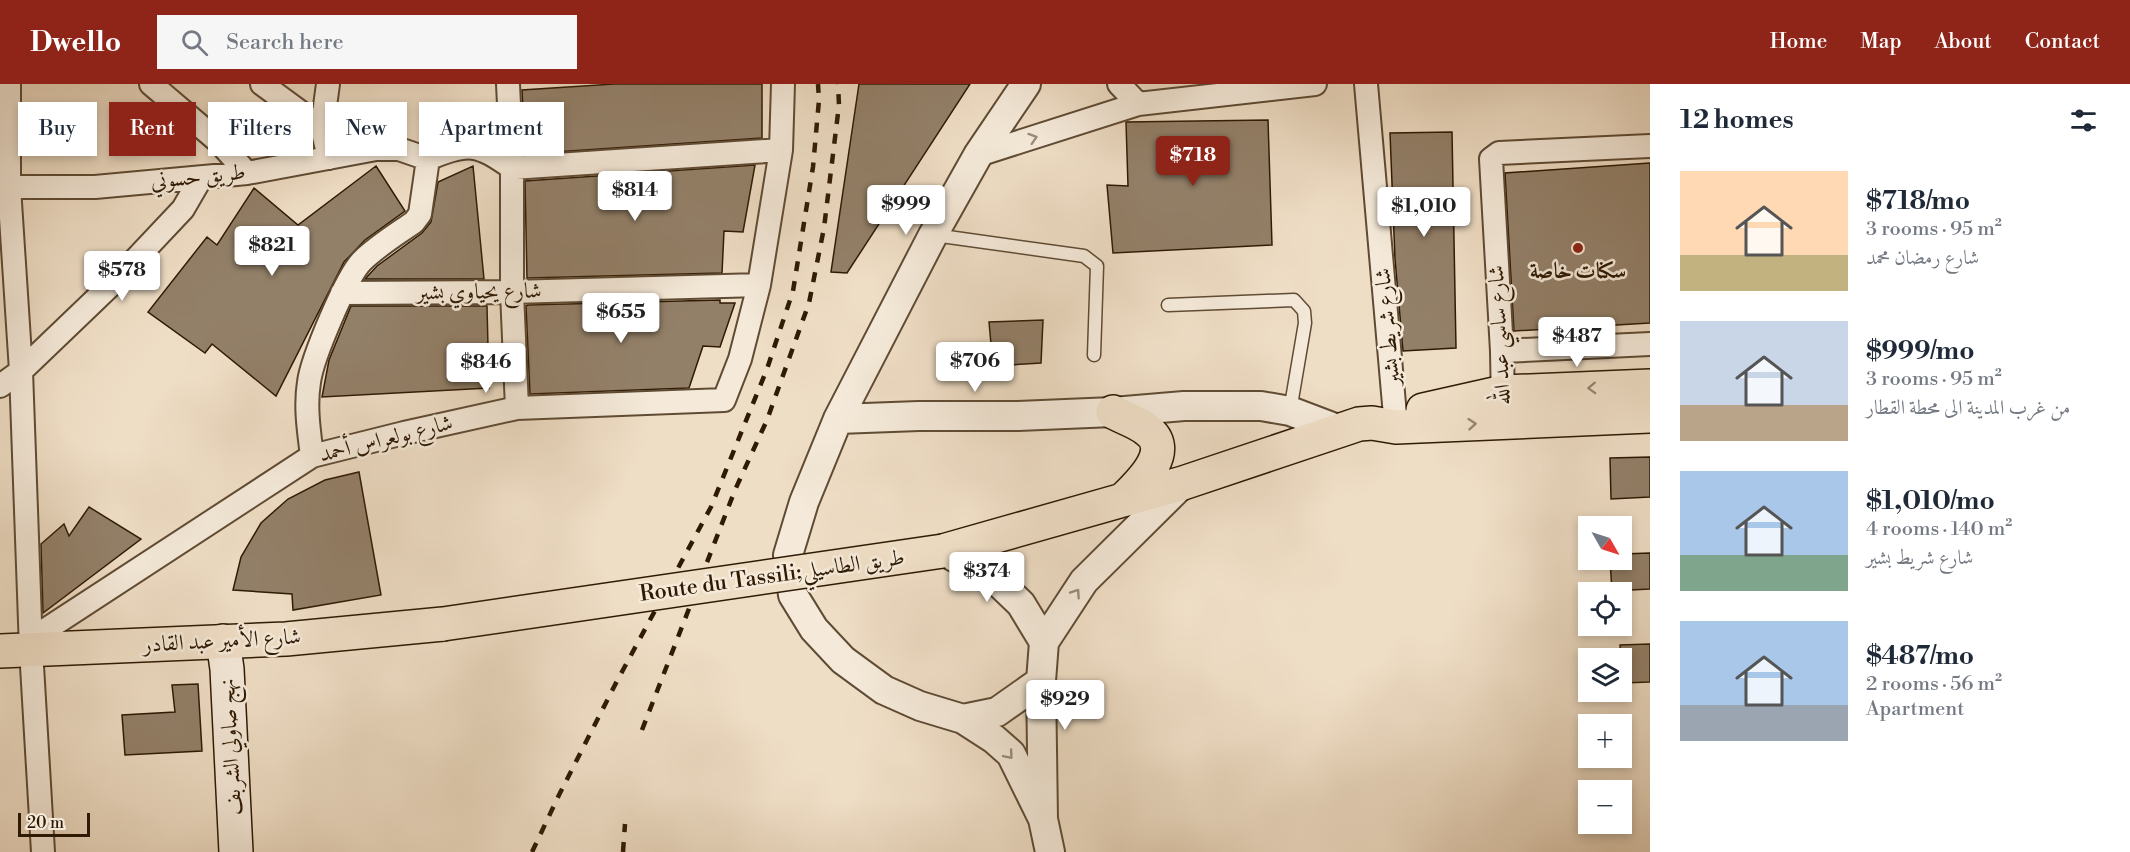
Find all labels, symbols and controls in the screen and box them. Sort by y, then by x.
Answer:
search box [157,15,577,69]
text: Dwello [30,25,121,60]
icon: search [178,26,211,59]
text: Search here [226,29,344,56]
text: Home [1770,29,1827,55]
text: Map [1860,29,1902,55]
text: About [1935,29,1992,55]
text: Contact [2025,29,2100,55]
chip: Buy [18,102,97,156]
chip: Rent [109,102,196,156]
chip: Filters [208,102,313,156]
chip: New [325,102,407,156]
chip: Apartment [419,102,564,156]
text: 12 homes [1680,104,1794,136]
icon: filters [2067,104,2100,137]
one-way arrow [1027,132,1038,145]
pin: $718 [1157,136,1229,187]
text: $718 [1170,143,1216,168]
street label: طريق حسوني [149,159,247,199]
pin: $814 [599,171,671,222]
text: $814 [612,178,658,203]
pin: $999 [870,185,942,236]
text: $718/mo [1866,185,1970,217]
pin: $1,010 [1375,187,1473,238]
text: $999 [881,192,931,217]
text: $1,010 [1391,194,1457,219]
icon: home [1728,195,1800,267]
text: 3 rooms · 95 m² [1866,217,2002,242]
pin: $821 [236,226,308,277]
text: $821 [249,233,295,258]
marker: سكنات خاصة [1571,241,1585,255]
text: شارع رمضان محمد [1866,246,1979,271]
pin: $578 [86,251,158,302]
text: $578 [98,258,146,283]
place label: سكنات خاصة [1530,258,1626,285]
street label: شارع ساسي عبد الله [1478,264,1523,406]
street label: شارع شريط بشير [1369,267,1411,389]
street label: شارع يحياوي بشير [414,277,542,311]
pin: $655 [585,293,657,344]
text: $655 [596,300,646,325]
pin: $487 [1541,317,1613,368]
text: $487 [1552,324,1602,349]
text: $999/mo [1866,335,1975,367]
pin: $706 [939,342,1011,393]
pin: $846 [450,343,522,394]
icon: home [1728,345,1800,417]
text: $706 [950,349,1000,374]
text: $846 [461,350,511,375]
text: 3 rooms · 95 m² [1866,367,2002,392]
one-way arrow [1587,382,1596,395]
text: من غرب المدينة الى محطة القطار [1866,396,2070,421]
street label: شارع بولعراس أحمد [316,406,457,473]
one-way arrow [1467,418,1476,431]
text: $1,010/mo [1866,485,1995,517]
icon: home [1728,495,1800,567]
north arrow [1578,516,1632,570]
map controls [1578,516,1632,834]
text: 4 rooms · 140 m² [1866,517,2012,542]
street label: Route du Tassili;طريق الطاسيلي [638,544,907,615]
text: شارع شريط بشير [1866,546,1973,571]
pin: $374 [951,552,1023,603]
text: $374 [963,559,1011,584]
button: locate [1578,582,1632,636]
one-way arrow [1069,589,1081,599]
street label: شارع الأمير عبد القادر [140,620,302,663]
text: $487/mo [1866,640,1974,672]
icon: home [1728,645,1800,717]
button: layers [1578,648,1632,702]
text: 2 rooms · 56 m² [1866,672,2002,697]
street label: نهج صاولي الشربف [214,678,253,816]
pin: $929 [1029,680,1101,731]
text: $929 [1040,687,1090,712]
text: Apartment [1866,697,1964,722]
button: + [1578,714,1632,768]
one-way arrow [1002,748,1013,759]
button: − [1578,780,1632,834]
scale bar [18,810,90,838]
text: 20 m [27,813,64,833]

